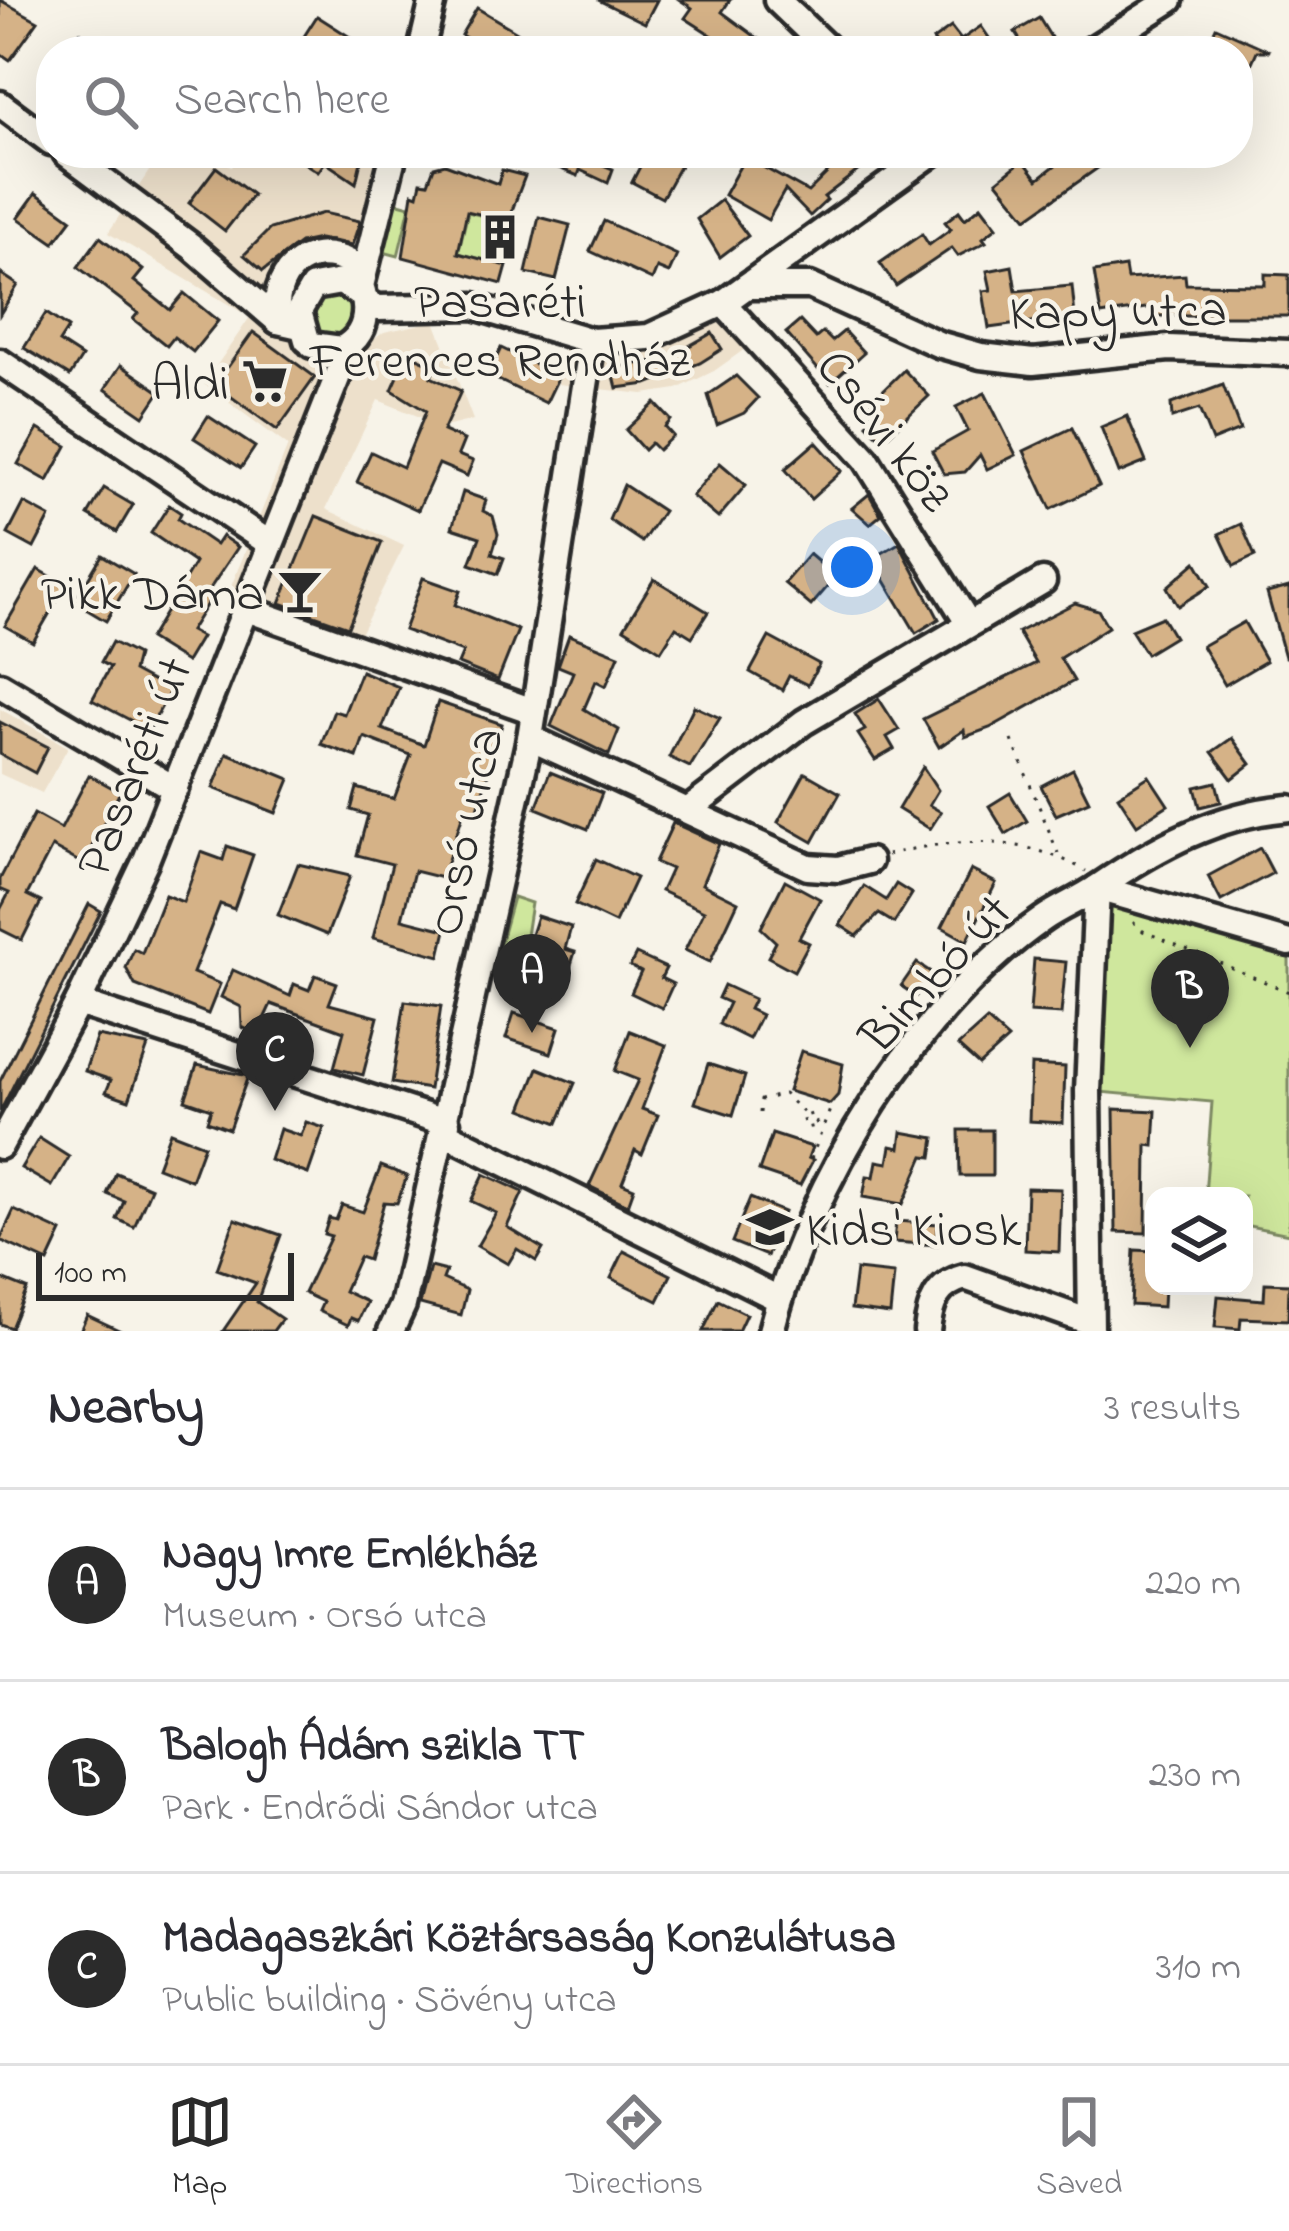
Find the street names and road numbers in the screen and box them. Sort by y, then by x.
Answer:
street label: Kapy utca [1009,275,1227,354]
street label: Csévi köz [795,335,971,530]
street label: Pasaréti út [59,647,215,889]
street label: Orsó utca [410,721,527,943]
street label: Bimbó út [843,879,1032,1074]

